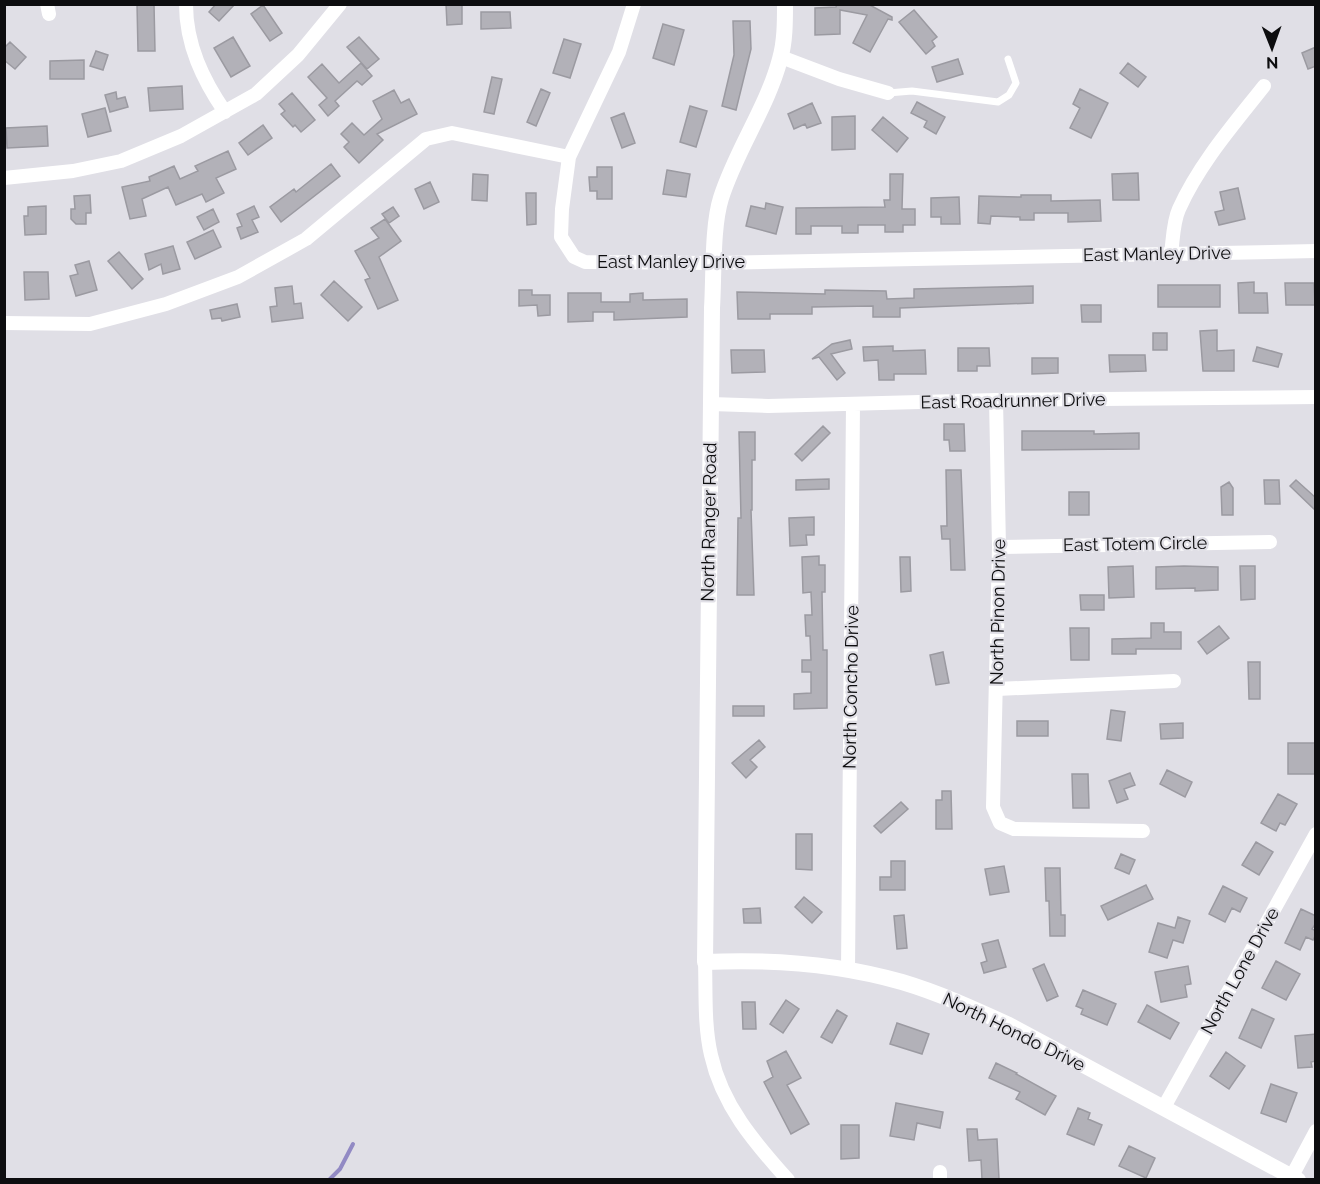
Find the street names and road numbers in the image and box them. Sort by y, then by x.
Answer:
street label: East Manley Drive [1083,242,1232,265]
street label: East Manley Drive [597,251,745,272]
street label: East Roadrunner Drive [920,388,1106,413]
street label: North Ranger Road [697,442,720,602]
street label: East Totem Circle [1063,532,1208,555]
street label: North Pinon Drive [986,538,1009,685]
street label: North Concho Drive [839,604,862,769]
street label: North Lone Drive [1196,903,1283,1038]
street label: North Hondo Drive [940,988,1089,1075]

